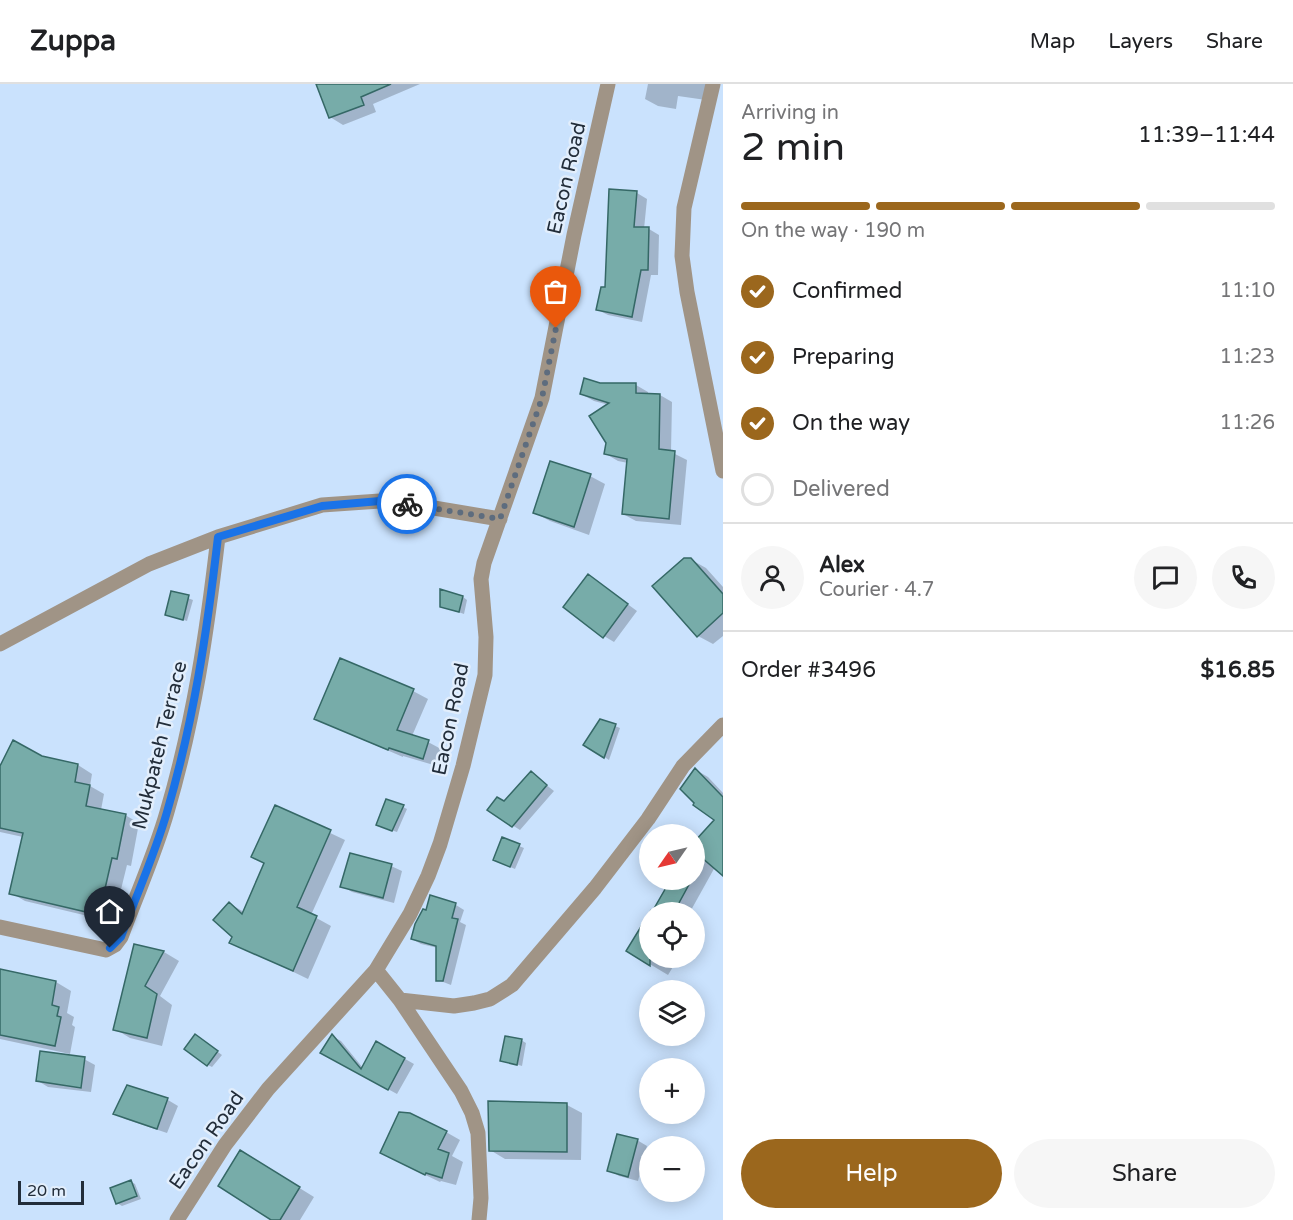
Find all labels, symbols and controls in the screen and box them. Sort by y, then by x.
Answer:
text: Zuppa [30,24,116,58]
text: Map [1030,29,1075,54]
text: Layers [1108,29,1173,54]
text: Share [1206,29,1263,54]
text: Arriving in [741,101,839,125]
street label: Eacon Road [542,120,592,237]
text: 11:39–11:44 [1138,122,1275,148]
text: 2 min [741,124,845,171]
text: On the way · 190 m [741,219,925,243]
pin [530,266,581,328]
icon: bag [539,275,572,308]
icon: check [741,275,774,308]
text: Confirmed [792,278,902,304]
text: 11:10 [1220,279,1275,303]
icon: check [741,341,774,374]
text: Preparing [792,344,895,370]
text: 11:23 [1220,345,1275,369]
icon: check [741,407,774,440]
text: On the way [792,410,910,436]
text: 11:26 [1220,411,1275,435]
courier [377,474,437,534]
text: Delivered [792,476,890,502]
icon: bike [391,488,424,521]
button: person [741,546,804,609]
button: chat [1134,546,1197,609]
button: phone [1212,546,1275,609]
text: Alex [819,552,865,578]
text: Courier · 4.7 [819,578,934,602]
text: Order #3496 [741,657,876,683]
text: $16.85 [1201,657,1275,683]
street label: Mukpateh Terrace [127,659,192,832]
street label: Eacon Road [427,661,475,778]
north arrow [639,824,705,890]
map controls [639,824,705,1202]
pin [84,886,135,948]
icon: home [93,895,126,928]
button: locate [639,902,705,968]
button: layers [639,980,705,1046]
button: + [639,1058,705,1124]
street label: Eacon Road [164,1087,249,1194]
button: − [639,1136,705,1202]
button: Help [741,1139,1002,1208]
button: Share [1014,1139,1275,1208]
scale bar [18,1178,84,1206]
text: 20 m [27,1181,66,1201]

